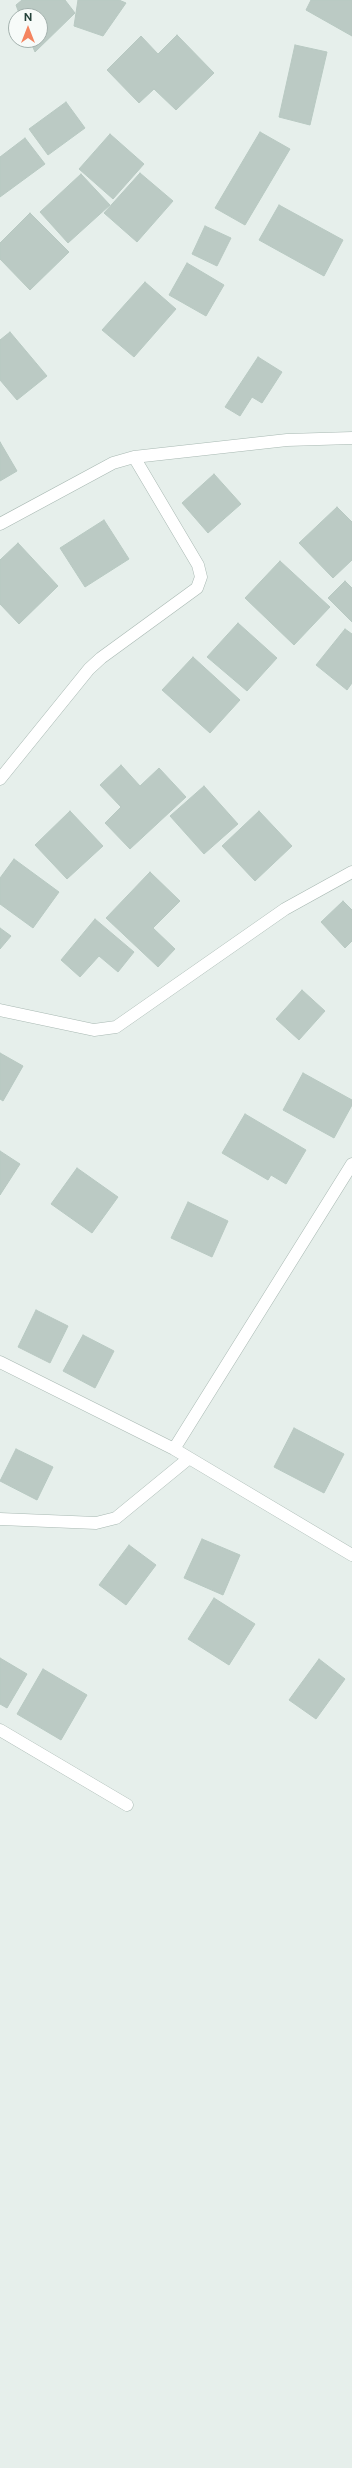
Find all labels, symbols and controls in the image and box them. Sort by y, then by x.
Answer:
north arrow [8,8,48,48]
text: N [24,11,32,23]

